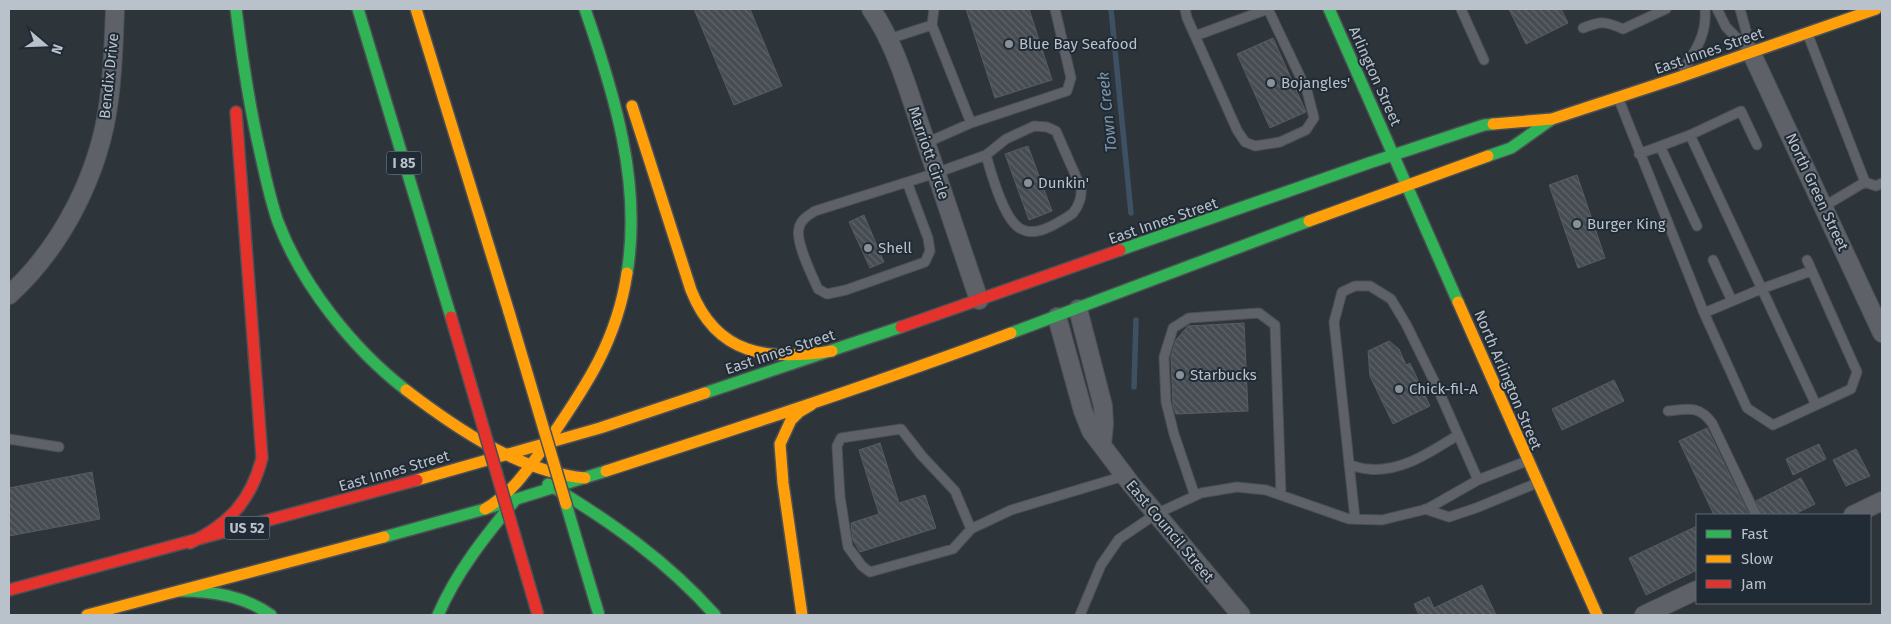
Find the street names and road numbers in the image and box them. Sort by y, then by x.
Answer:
street label: Arlington Street [1345,23,1405,129]
street label: East Innes Street [1652,24,1766,78]
street label: Bendix Drive [96,32,122,120]
street label: Marriott Circle [905,104,953,202]
street label: North Green Street [1782,130,1852,254]
road number: I 85 [386,152,422,174]
street label: East Innes Street [1106,194,1220,248]
street label: North Arlington Street [1470,307,1546,453]
street label: East Innes Street [723,326,838,378]
street label: East Innes Street [337,446,452,495]
street label: East Council Street [1122,477,1218,586]
road number: US 52 [224,516,270,540]

